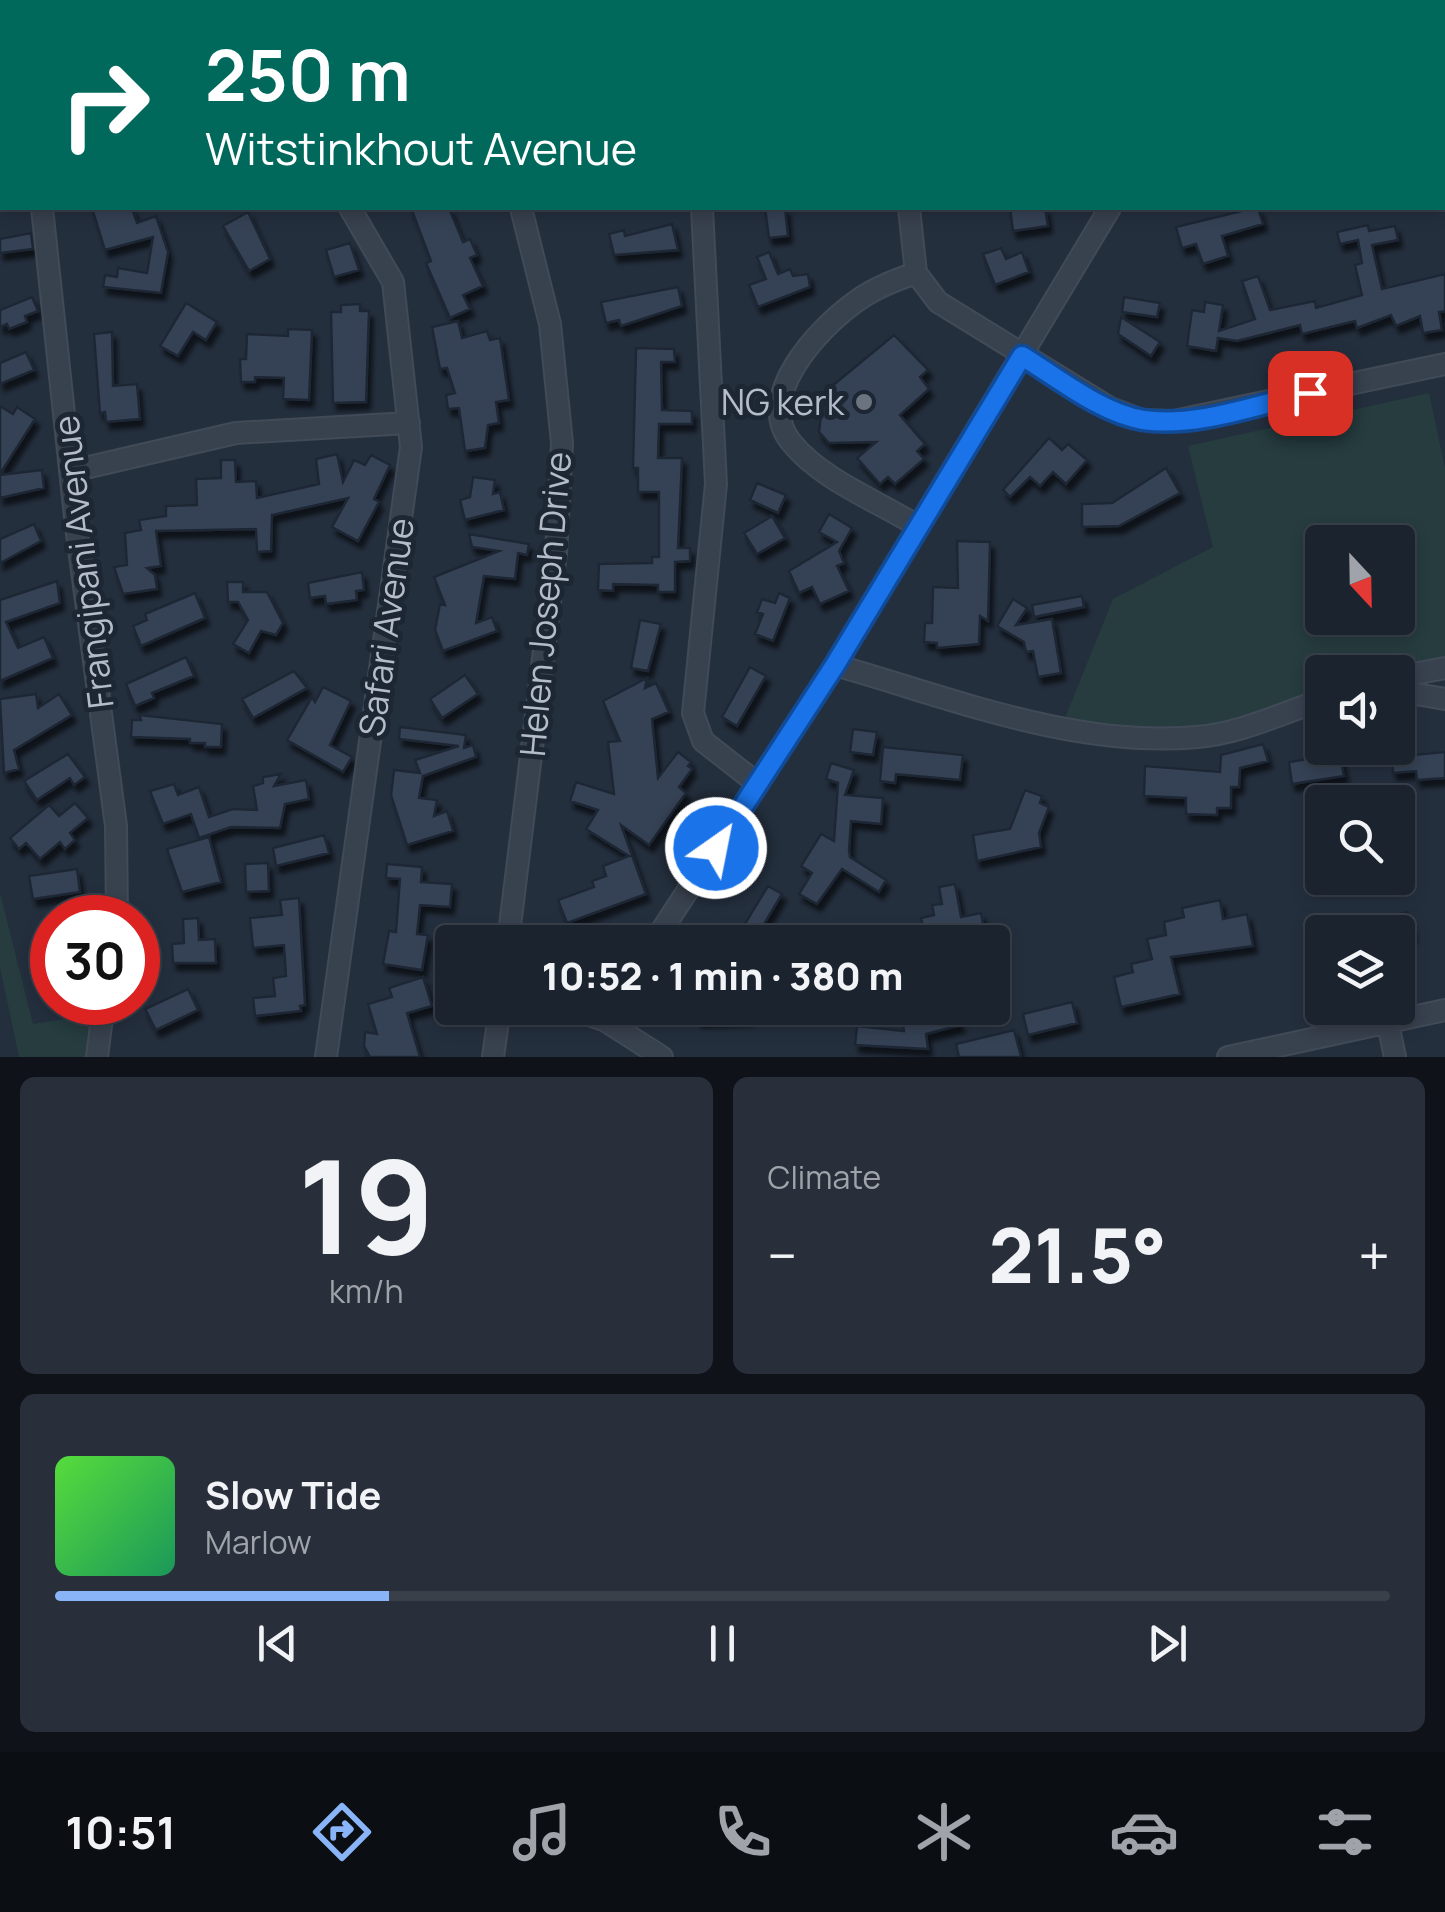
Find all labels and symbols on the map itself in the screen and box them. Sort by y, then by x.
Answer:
pin [1268,351,1353,436]
place label: NG kerk [721,378,846,426]
marker: NG kerk [853,391,875,413]
street label: Frangipani Avenue [41,413,125,711]
street label: Helen Joseph Drive [508,450,582,758]
street label: Safari Avenue [347,515,425,739]
north arrow [1305,525,1415,635]
position arrow [664,796,768,900]
speed limit sign: 30 [30,895,160,1025]

